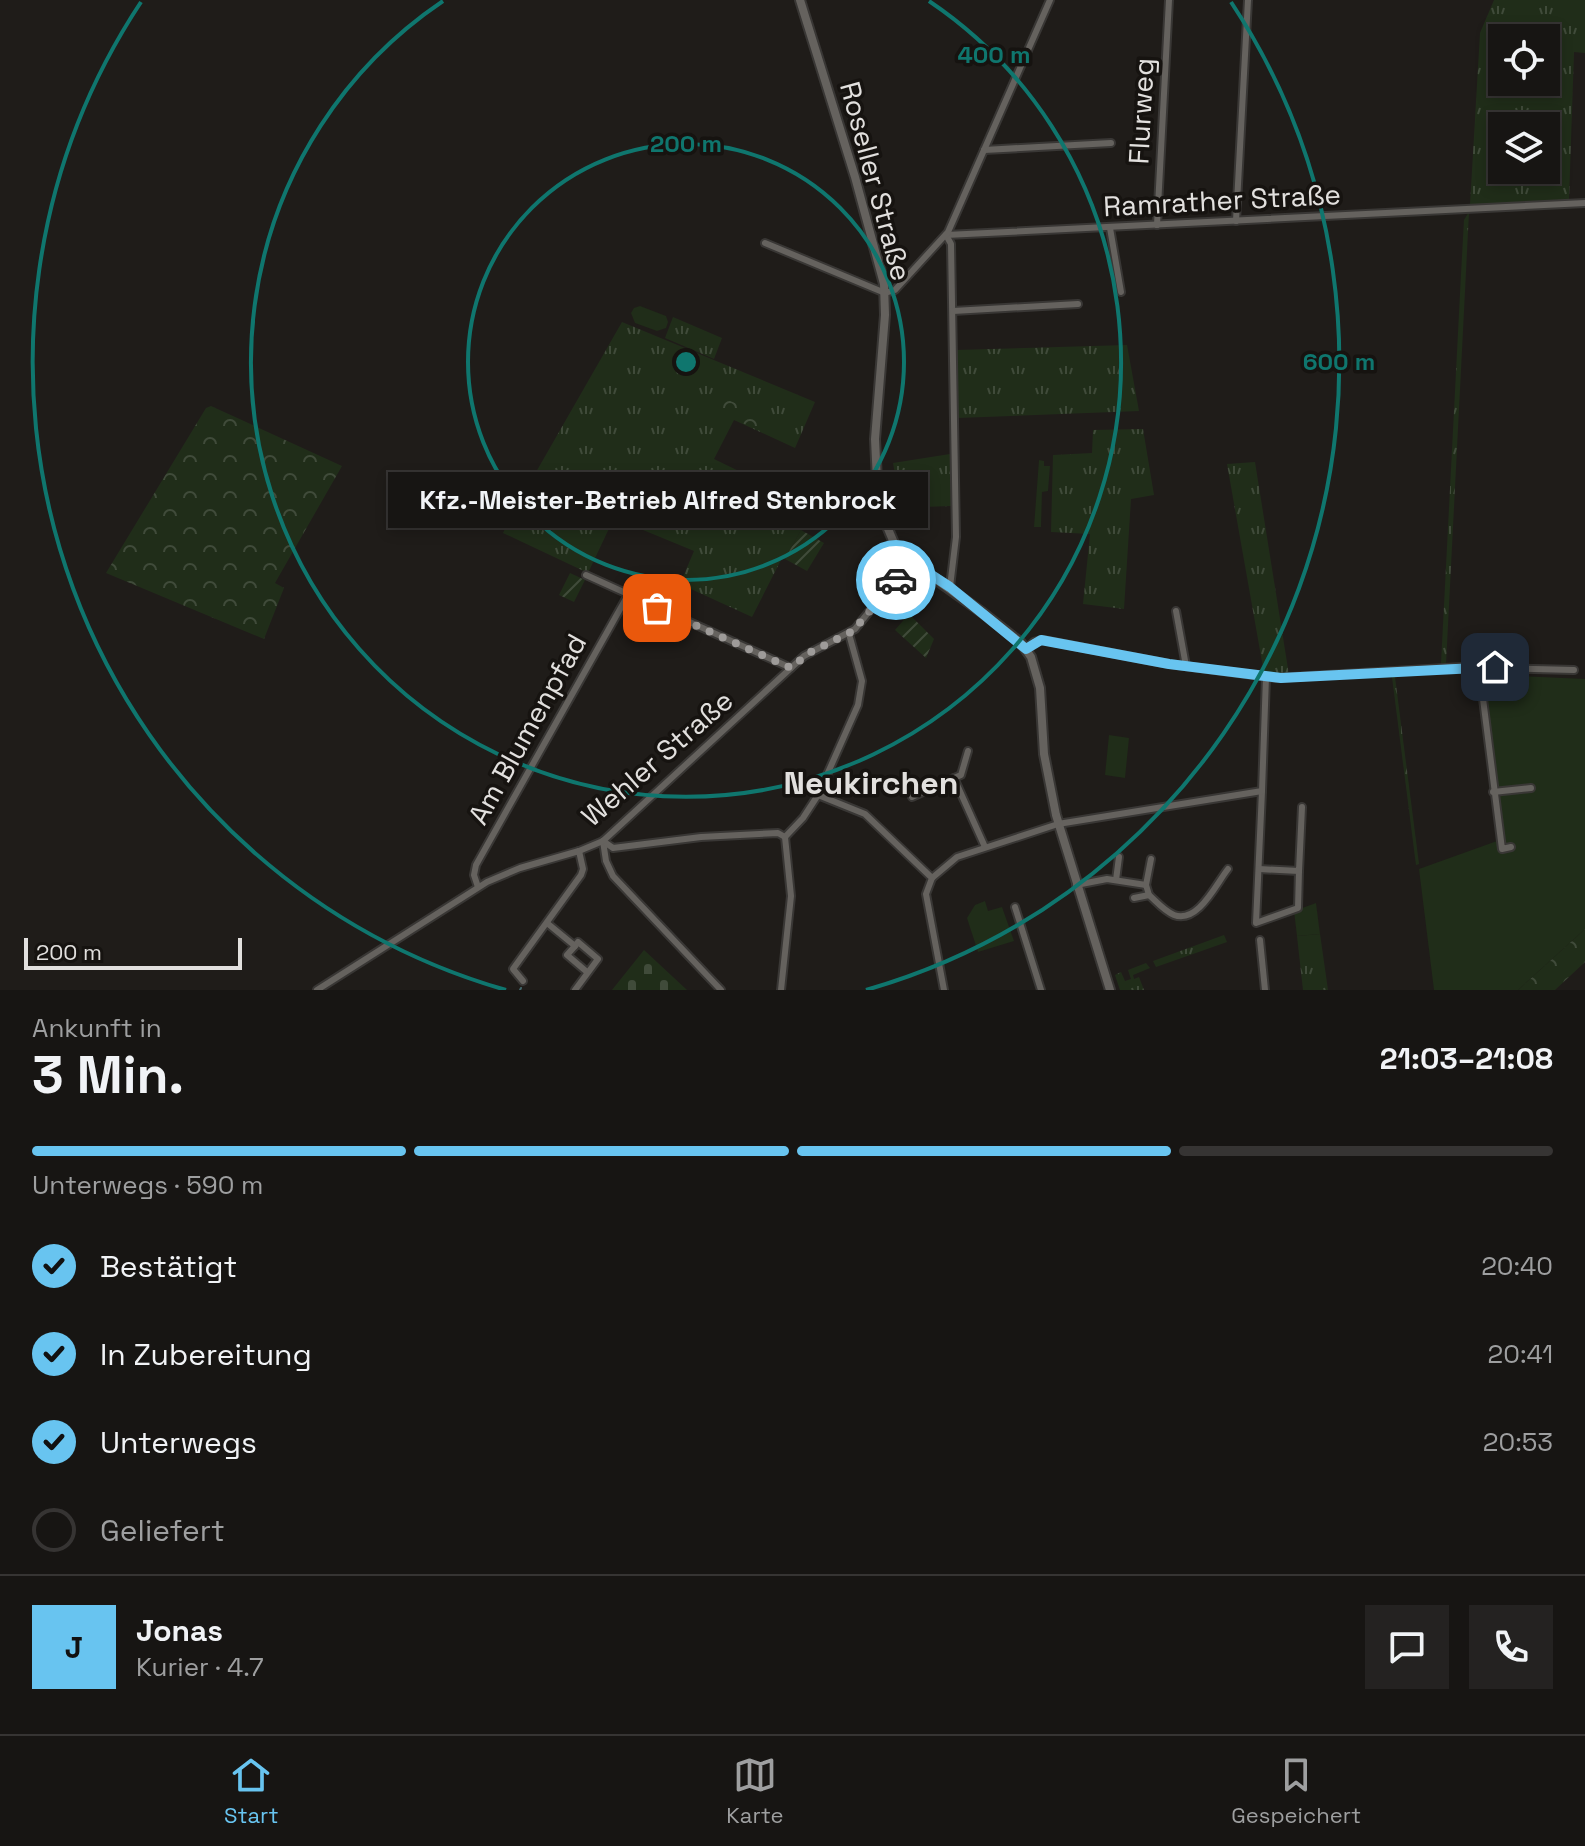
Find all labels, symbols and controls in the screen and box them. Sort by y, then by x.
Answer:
map controls [1488,24,1560,184]
button: locate [1488,24,1560,96]
text: 400 m [958,39,1030,70]
street label: Flurweg [1120,57,1162,165]
street label: Roseller Straße [832,77,920,285]
button: layers [1488,112,1560,184]
text: 200 m [650,128,722,159]
street label: Ramrather Straße [1102,176,1342,224]
text: 600 m [1303,346,1375,377]
centre of rings [672,348,700,376]
callout: Kfz.-Meister-Betrieb Alfred Stenbrock [387,472,927,528]
text: Kfz.-Meister-Betrieb Alfred Stenbrock [419,483,897,517]
courier [856,540,936,620]
icon: car [874,558,918,602]
pin [623,574,691,642]
icon: bag [635,586,679,630]
street label: Am Blumenpfad [460,627,594,831]
pin [1461,633,1529,701]
icon: home [1473,645,1517,689]
street label: Wehler Straße [574,682,740,834]
district label: Neukirchen [784,763,958,803]
scale bar [24,934,242,970]
text: 200 m [36,938,102,966]
text: Ankunft in [32,1011,162,1045]
text: 21:03–21:08 [1380,1039,1553,1078]
text: 3 Min. [32,1042,184,1108]
text: Unterwegs · 590 m [32,1168,263,1202]
icon: check [32,1244,76,1288]
text: Bestätigt [100,1247,237,1286]
text: 20:40 [1481,1249,1553,1283]
icon: check [32,1332,76,1376]
text: In Zubereitung [100,1335,312,1374]
text: 20:41 [1488,1337,1553,1371]
icon: check [32,1420,76,1464]
text: Unterwegs [100,1423,257,1462]
text: 20:53 [1483,1425,1553,1459]
text: Geliefert [100,1511,225,1550]
button: chat [1365,1605,1449,1689]
button: phone [1469,1605,1553,1689]
text: Jonas [136,1611,223,1650]
text: J [65,1628,83,1667]
text: Kurier · 4.7 [136,1650,264,1684]
tab: Start [224,1753,279,1829]
tab: Karte [726,1753,783,1829]
tab: Gespeichert [1231,1753,1361,1829]

